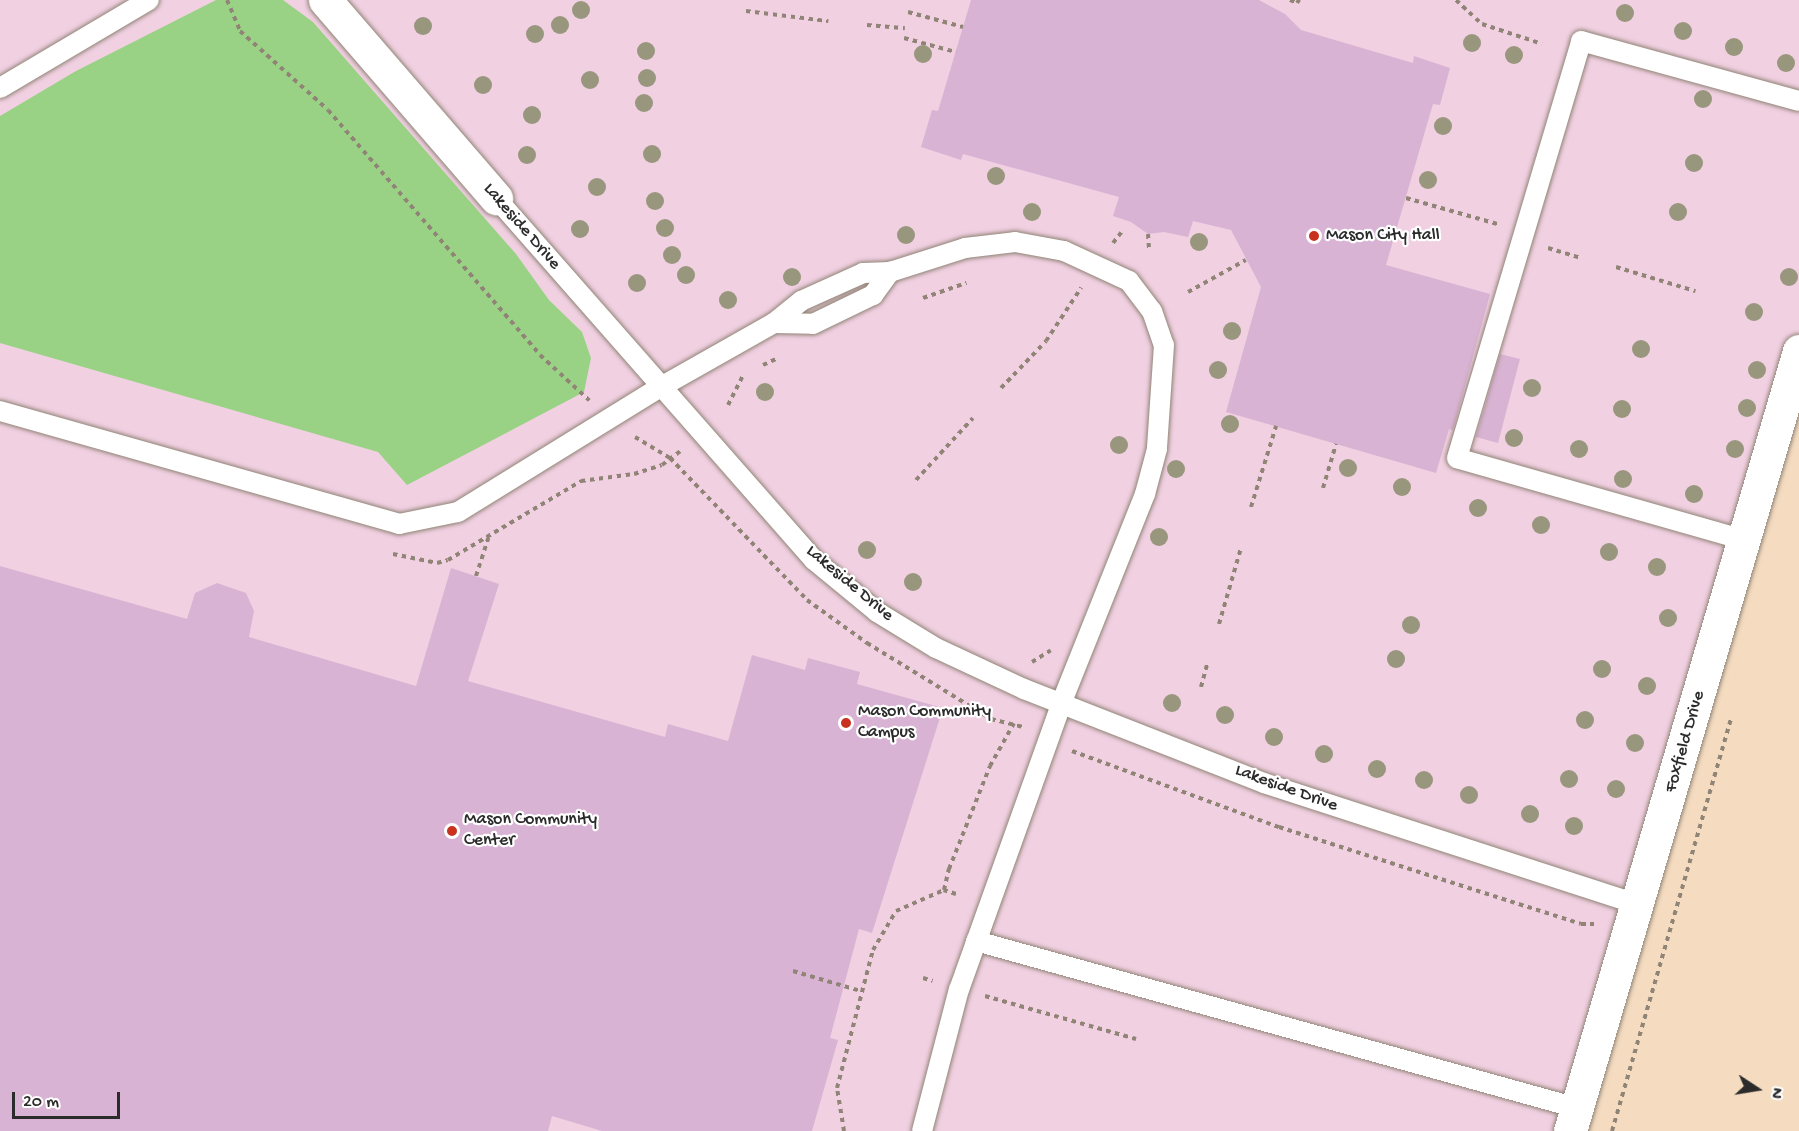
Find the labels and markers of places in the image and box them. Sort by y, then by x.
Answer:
place label: Mason City Hall [1326,225,1440,247]
marker: Mason City Hall [1307,229,1321,243]
place label: Mason Community Campus [858,702,991,744]
marker: Mason Community Campus [839,716,853,730]
place label: Mason Community Center [464,810,597,852]
marker: Mason Community Center [445,824,459,838]

